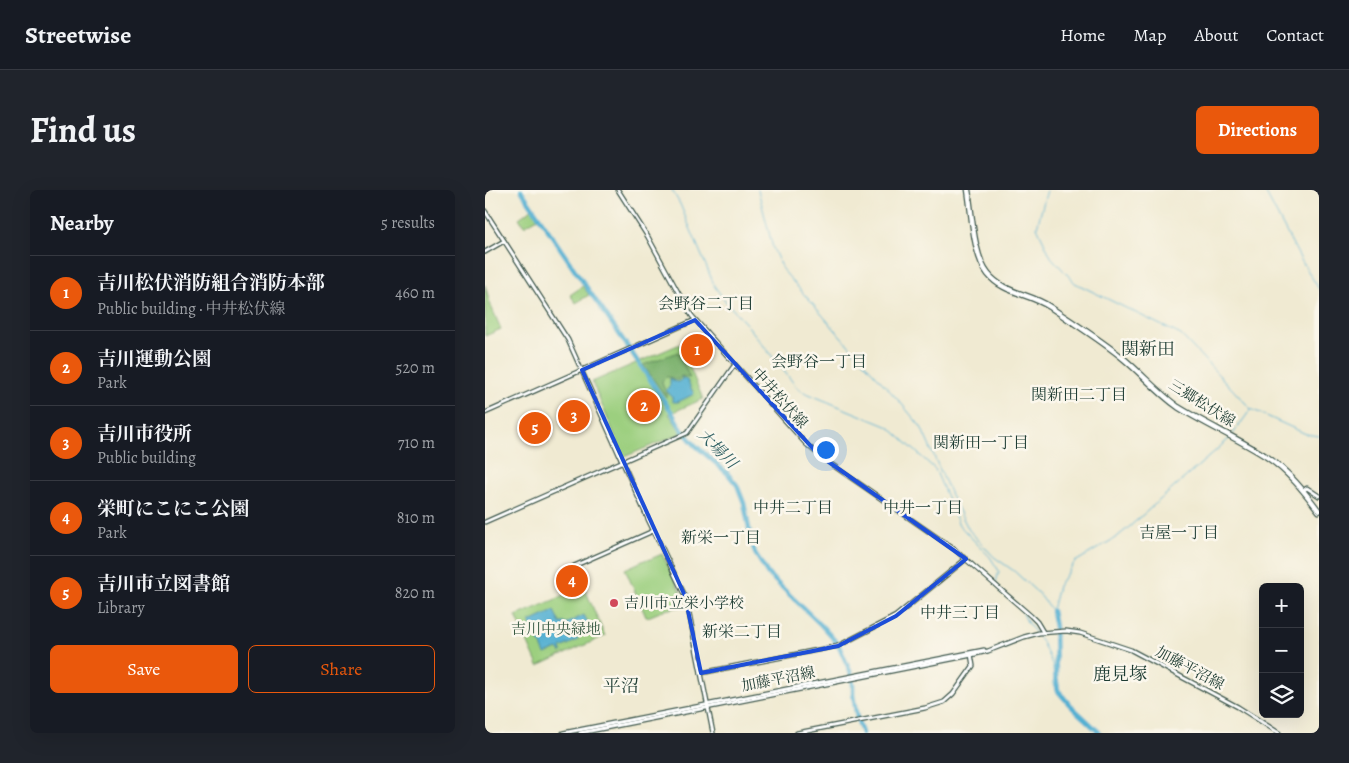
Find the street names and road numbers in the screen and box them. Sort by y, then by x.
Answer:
street label: 中井松伏線 [747,363,813,433]
street label: 三郷松伏線 [1165,375,1239,431]
street label: 加藤平沼線 [1152,642,1228,694]
street label: 加藤平沼線 [739,662,817,696]

